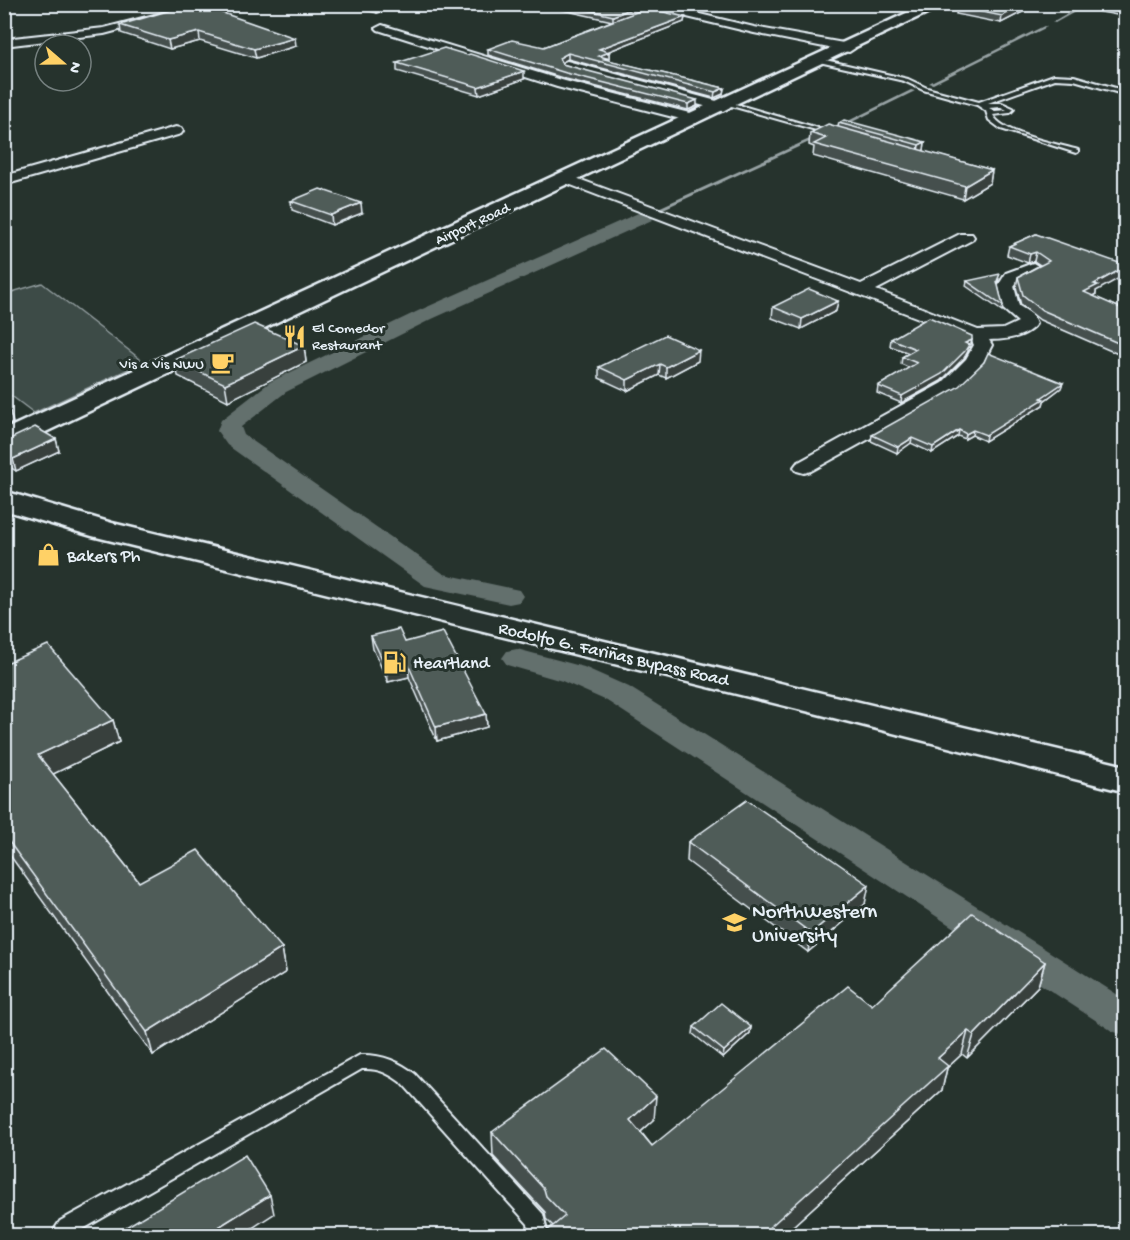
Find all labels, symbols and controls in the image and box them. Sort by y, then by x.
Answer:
north arrow [33,33,93,93]
text: N [63,59,85,76]
street label: Airport Road [433,199,514,250]
place label: El Comedor Restaurant [312,320,386,355]
restaurant icon: El Comedor Restaurant [281,323,307,349]
cafe icon: Vis a Vis NWU [209,350,235,376]
place label: Vis a Vis NWU [119,356,204,374]
shop icon: Bakers Ph [36,542,62,568]
place label: Bakers Ph [66,547,141,568]
street label: Rodolfo G. Fariñas Bypass Road [496,619,732,693]
fuel station icon: Heartland [382,649,408,675]
place label: Heartland [413,654,491,675]
place label: NorthWestern University [752,901,877,950]
school or university icon: NorthWestern University [721,909,747,935]

